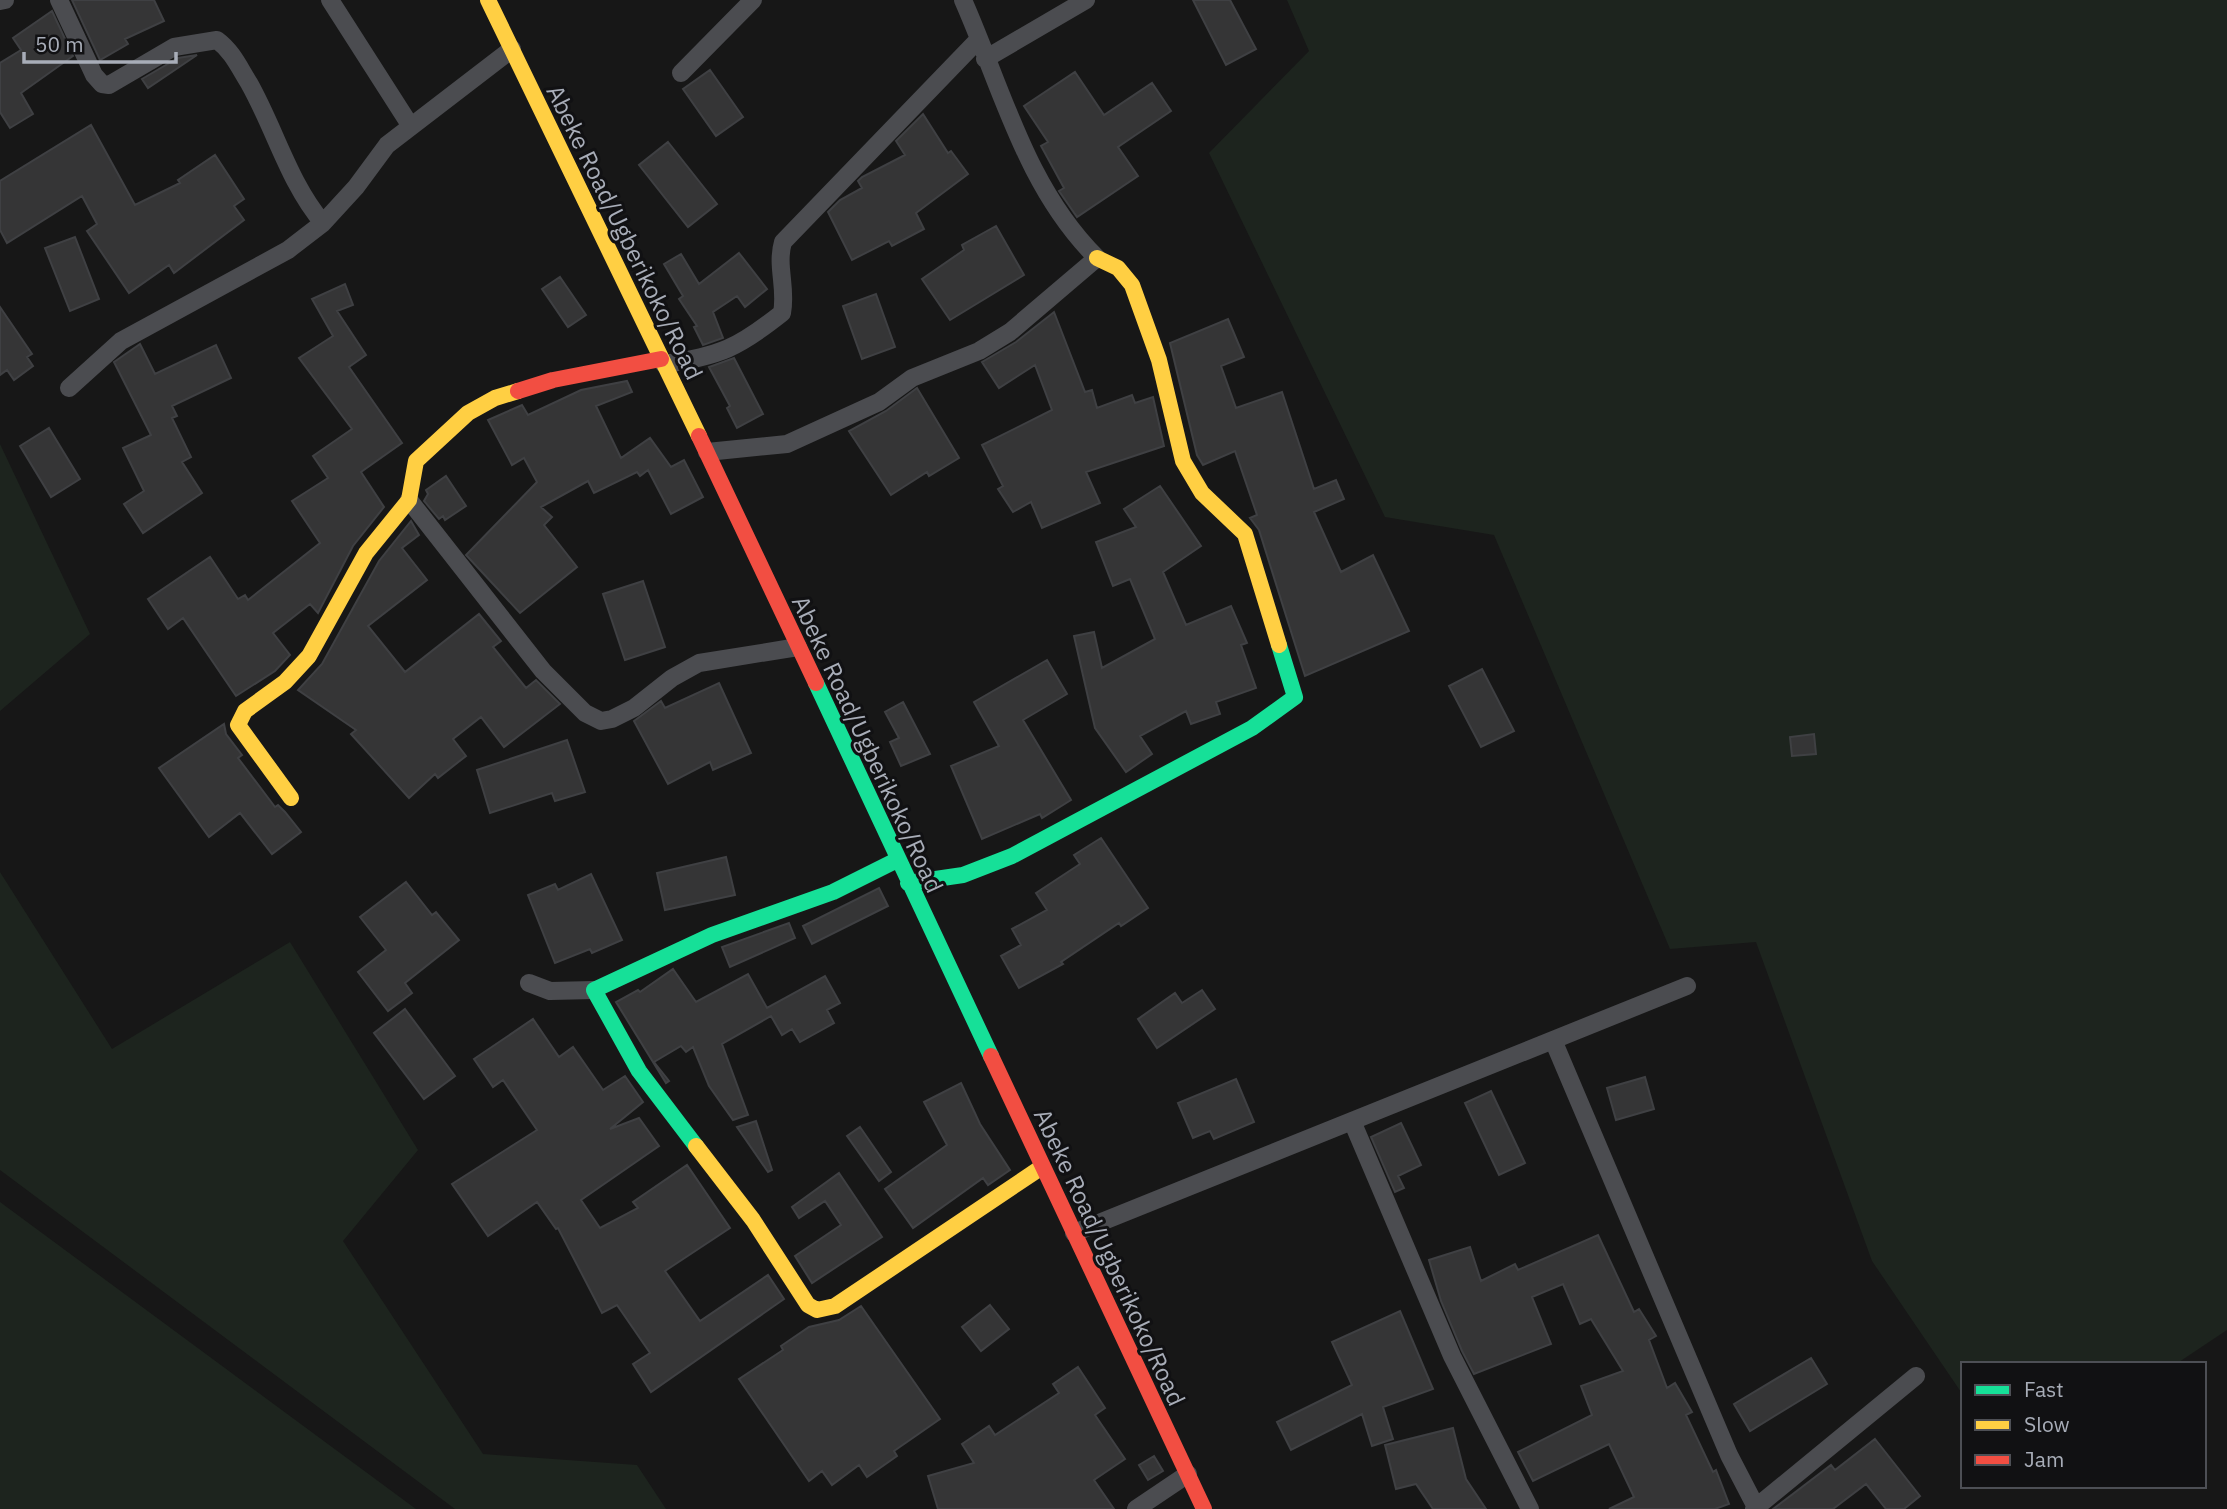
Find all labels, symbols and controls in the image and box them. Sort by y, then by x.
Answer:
scale bar [24,21,177,65]
text: 50 m [35,30,84,58]
street label: Abeke Road/Ugberikoko/Road [540,79,710,385]
street label: Abeke Road/Ugberikoko/Road [785,590,951,898]
street label: Abeke Road/Ugberikoko/Road [1027,1103,1193,1411]
legend [1961,1362,2206,1488]
text: Fast [2024,1375,2064,1403]
text: Slow [2024,1410,2070,1438]
text: Jam [2024,1445,2064,1473]

